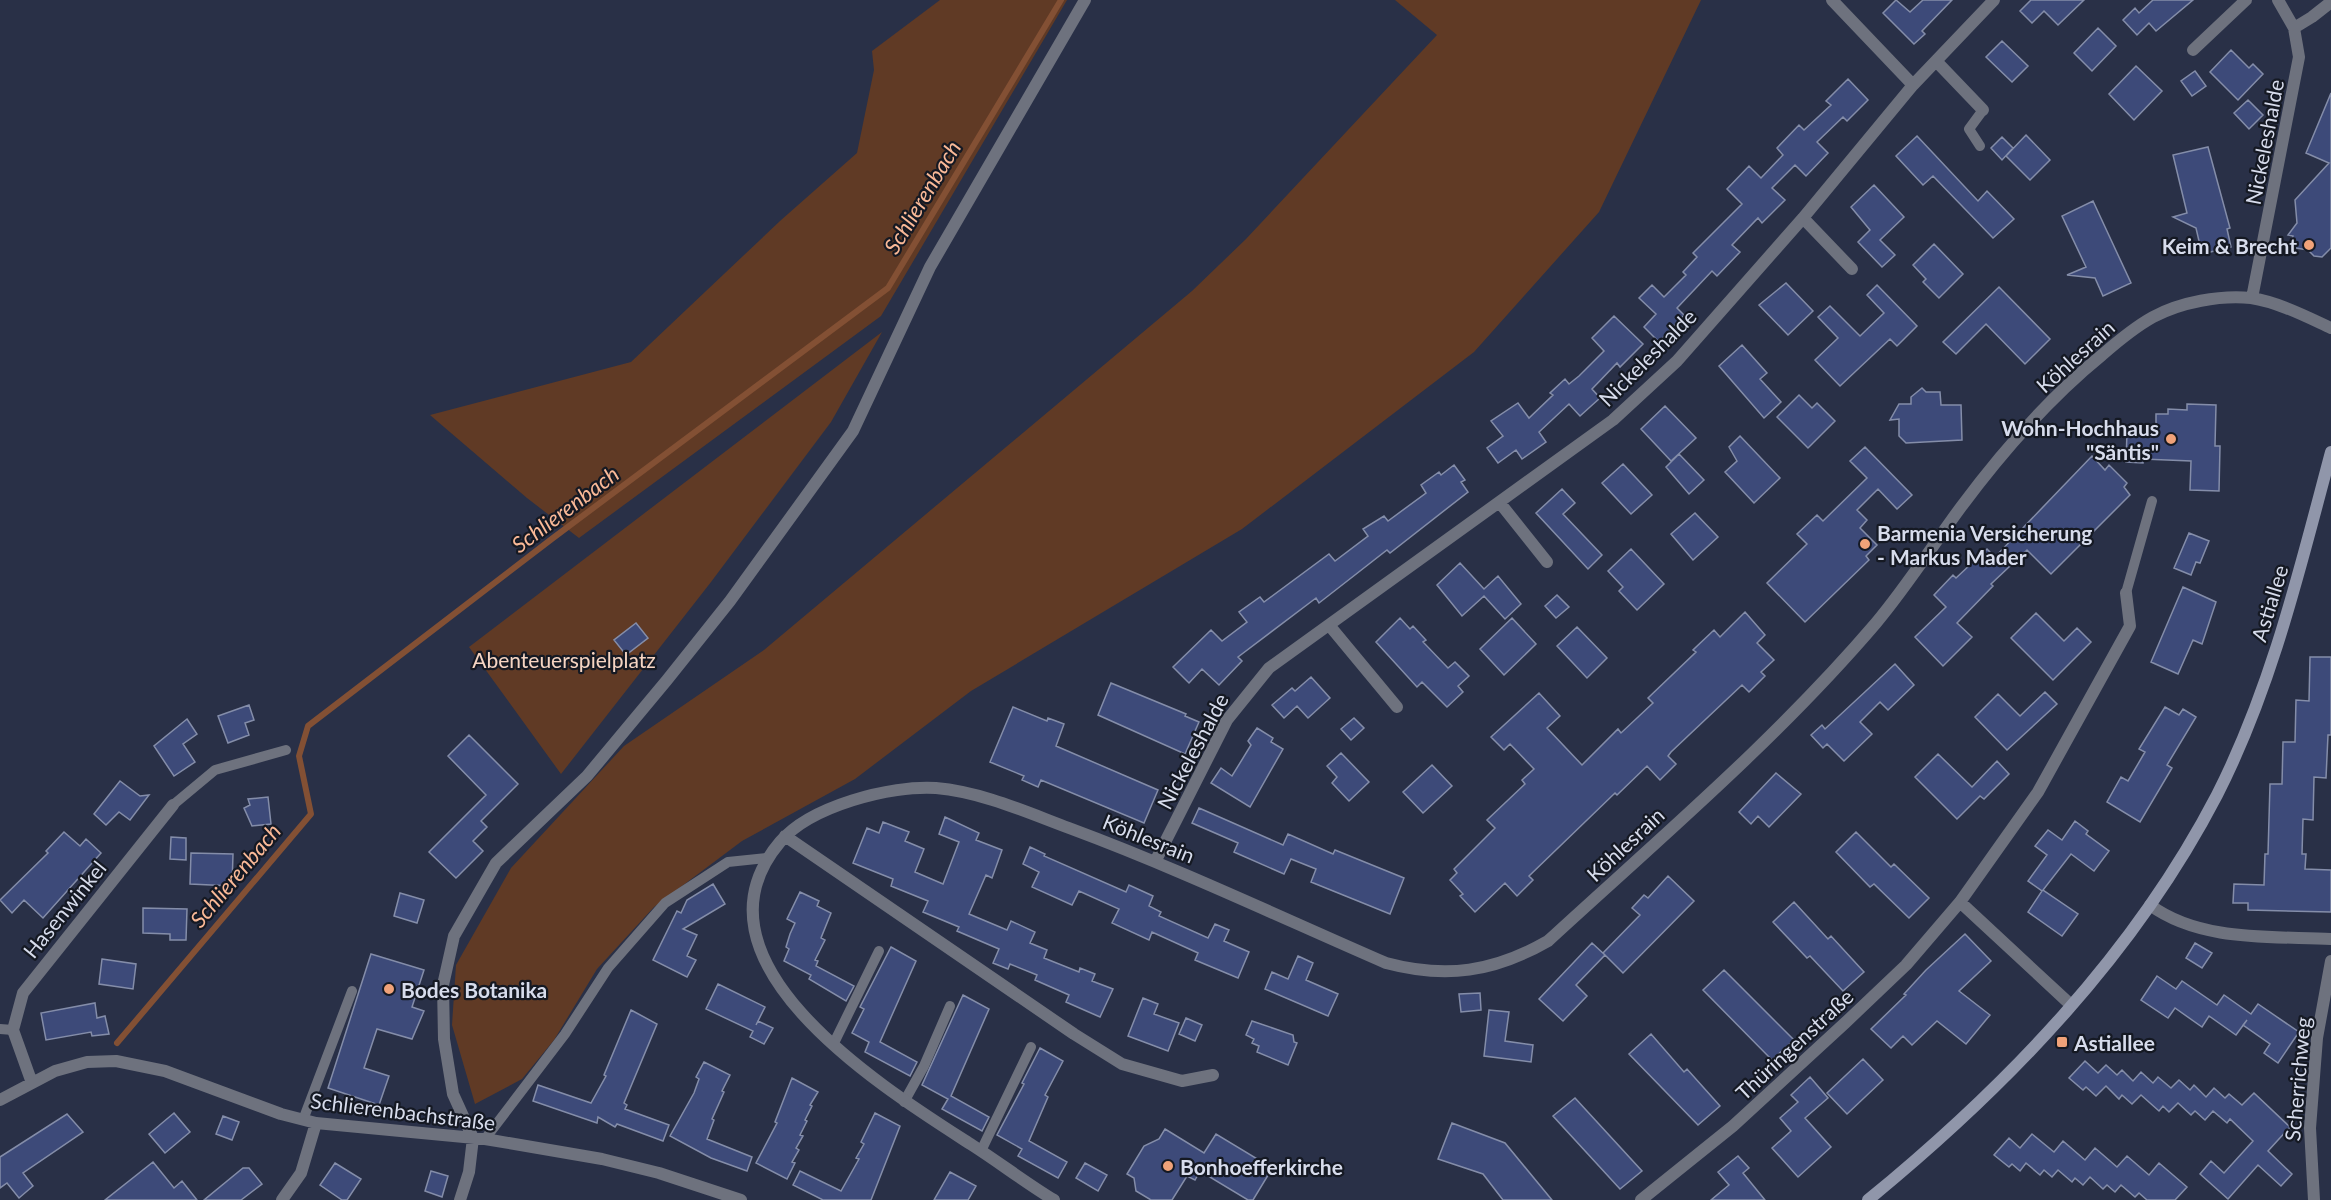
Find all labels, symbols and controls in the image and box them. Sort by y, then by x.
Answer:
street label: Nickeleshalde [2240,77,2288,207]
water label: Schlierenbach [878,136,966,258]
place label: Keim & Brecht [2162,233,2297,258]
marker: Keim & Brecht [2302,238,2316,252]
street label: Nickeleshalde [1593,303,1701,411]
street label: Köhlesrain [2031,314,2119,398]
place label: Wohn-Hochhaus "Säntis" [2001,415,2159,464]
marker: Wohn-Hochhaus "Säntis" [2164,432,2178,446]
water label: Schlierenbach [506,460,624,558]
place label: Barmenia Versicherung - Markus Mader [1877,520,2092,569]
marker: Barmenia Versicherung - Markus Mader [1858,537,1872,551]
street label: Astiallee [2246,562,2292,644]
park label: Abenteuerspielplatz [472,647,656,672]
street label: Nickeleshalde [1151,689,1233,813]
street label: Köhlesrain [1581,802,1669,886]
street label: Köhlesrain [1100,808,1198,868]
water label: Schlierenbach [184,818,286,932]
street label: Hasenwinkel [17,856,111,962]
place label: Bodes Botanika [401,977,547,1002]
marker: Bodes Botanika [382,982,396,996]
street label: Thüringenstraße [1730,983,1858,1105]
street label: Scherrichweg [2279,1016,2315,1142]
place label: Astiallee [2073,1030,2155,1055]
marker: Astiallee [2055,1035,2069,1049]
street label: Schlierenbachstraße [309,1087,497,1135]
place label: Bonhoefferkirche [1180,1154,1343,1179]
marker: Bonhoefferkirche [1161,1159,1175,1173]

